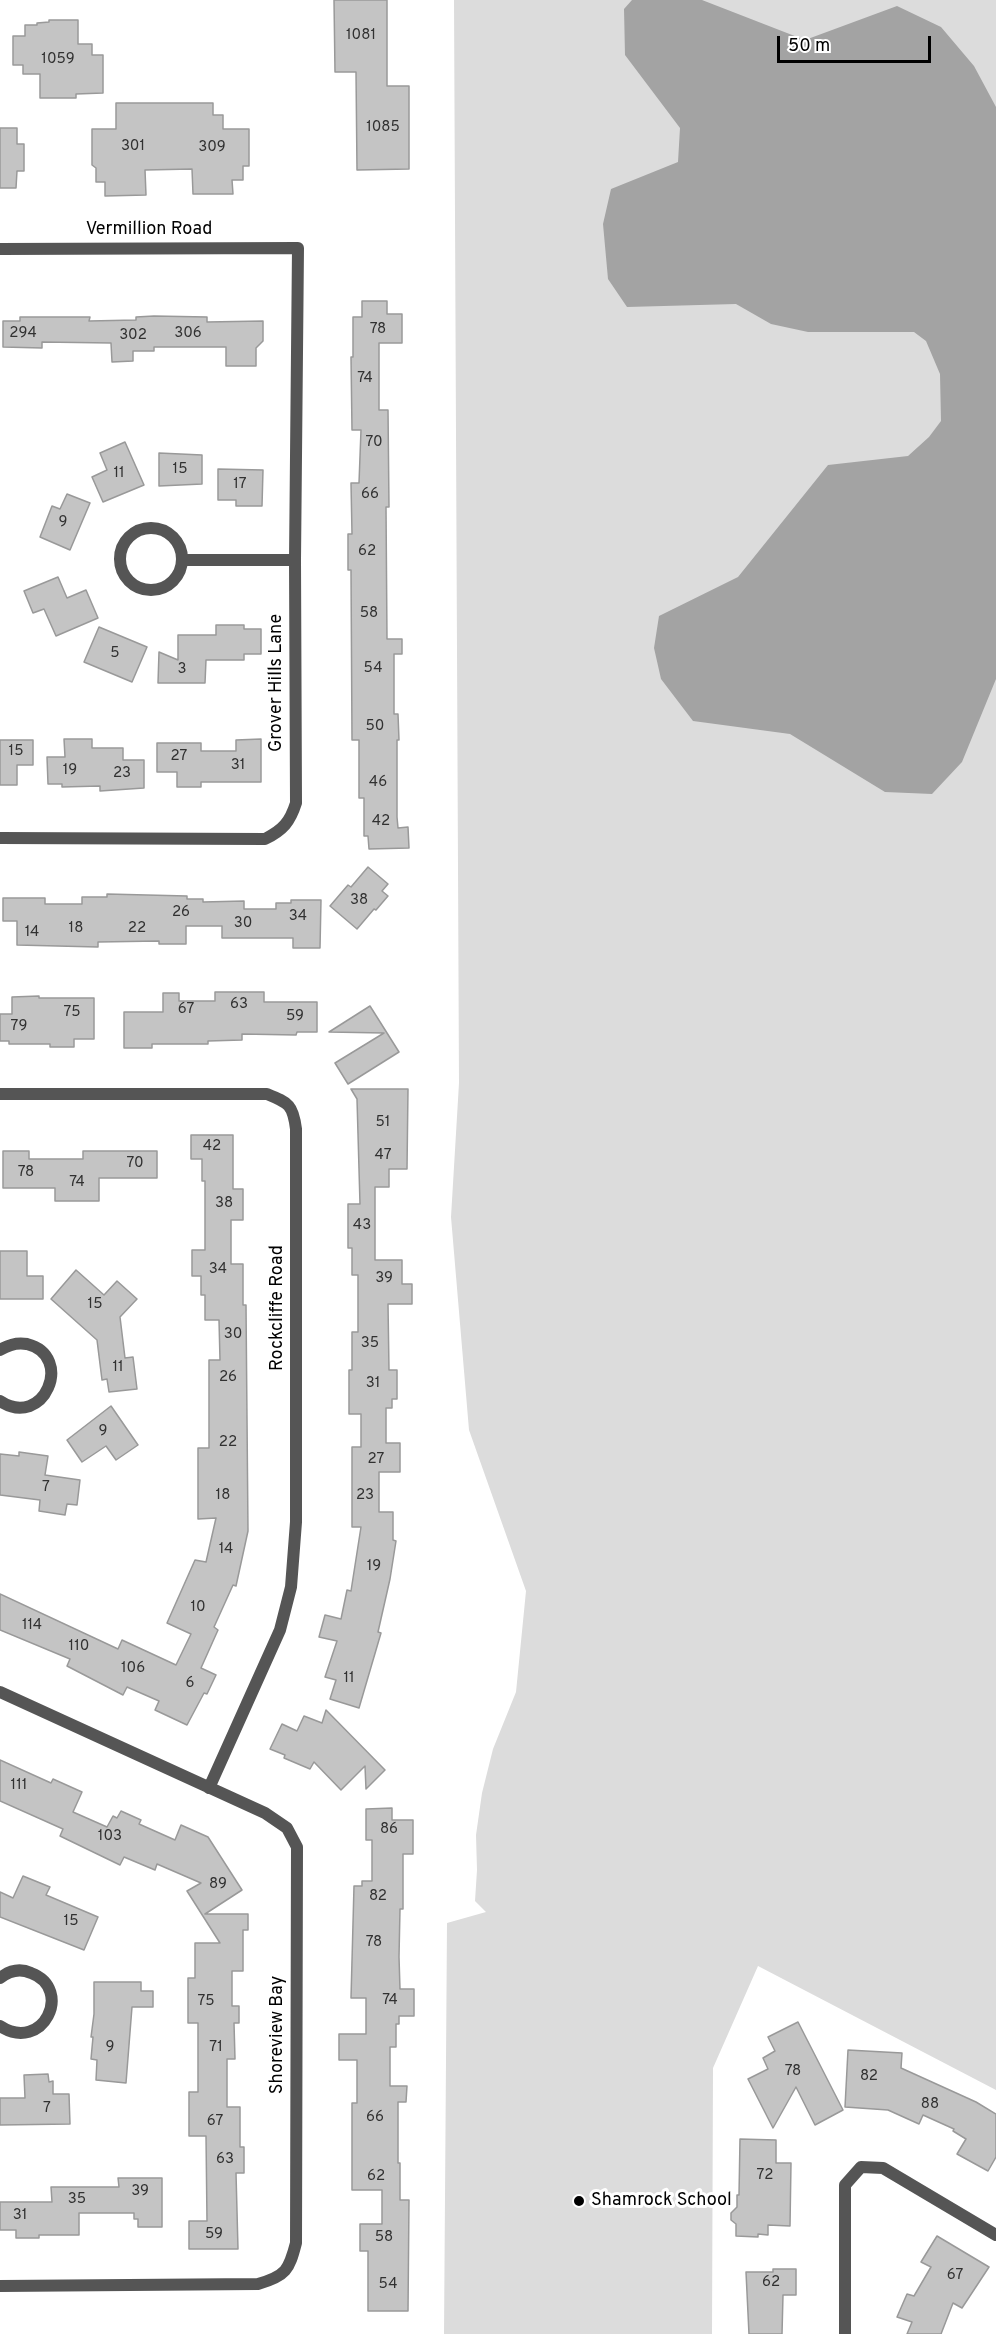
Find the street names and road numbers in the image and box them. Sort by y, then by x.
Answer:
street label: Vermillion Road [86,219,212,241]
street label: Grover Hills Lane [266,614,288,752]
street label: Rockcliffe Road [267,1245,289,1371]
street label: Shoreview Bay [267,1976,289,2094]

